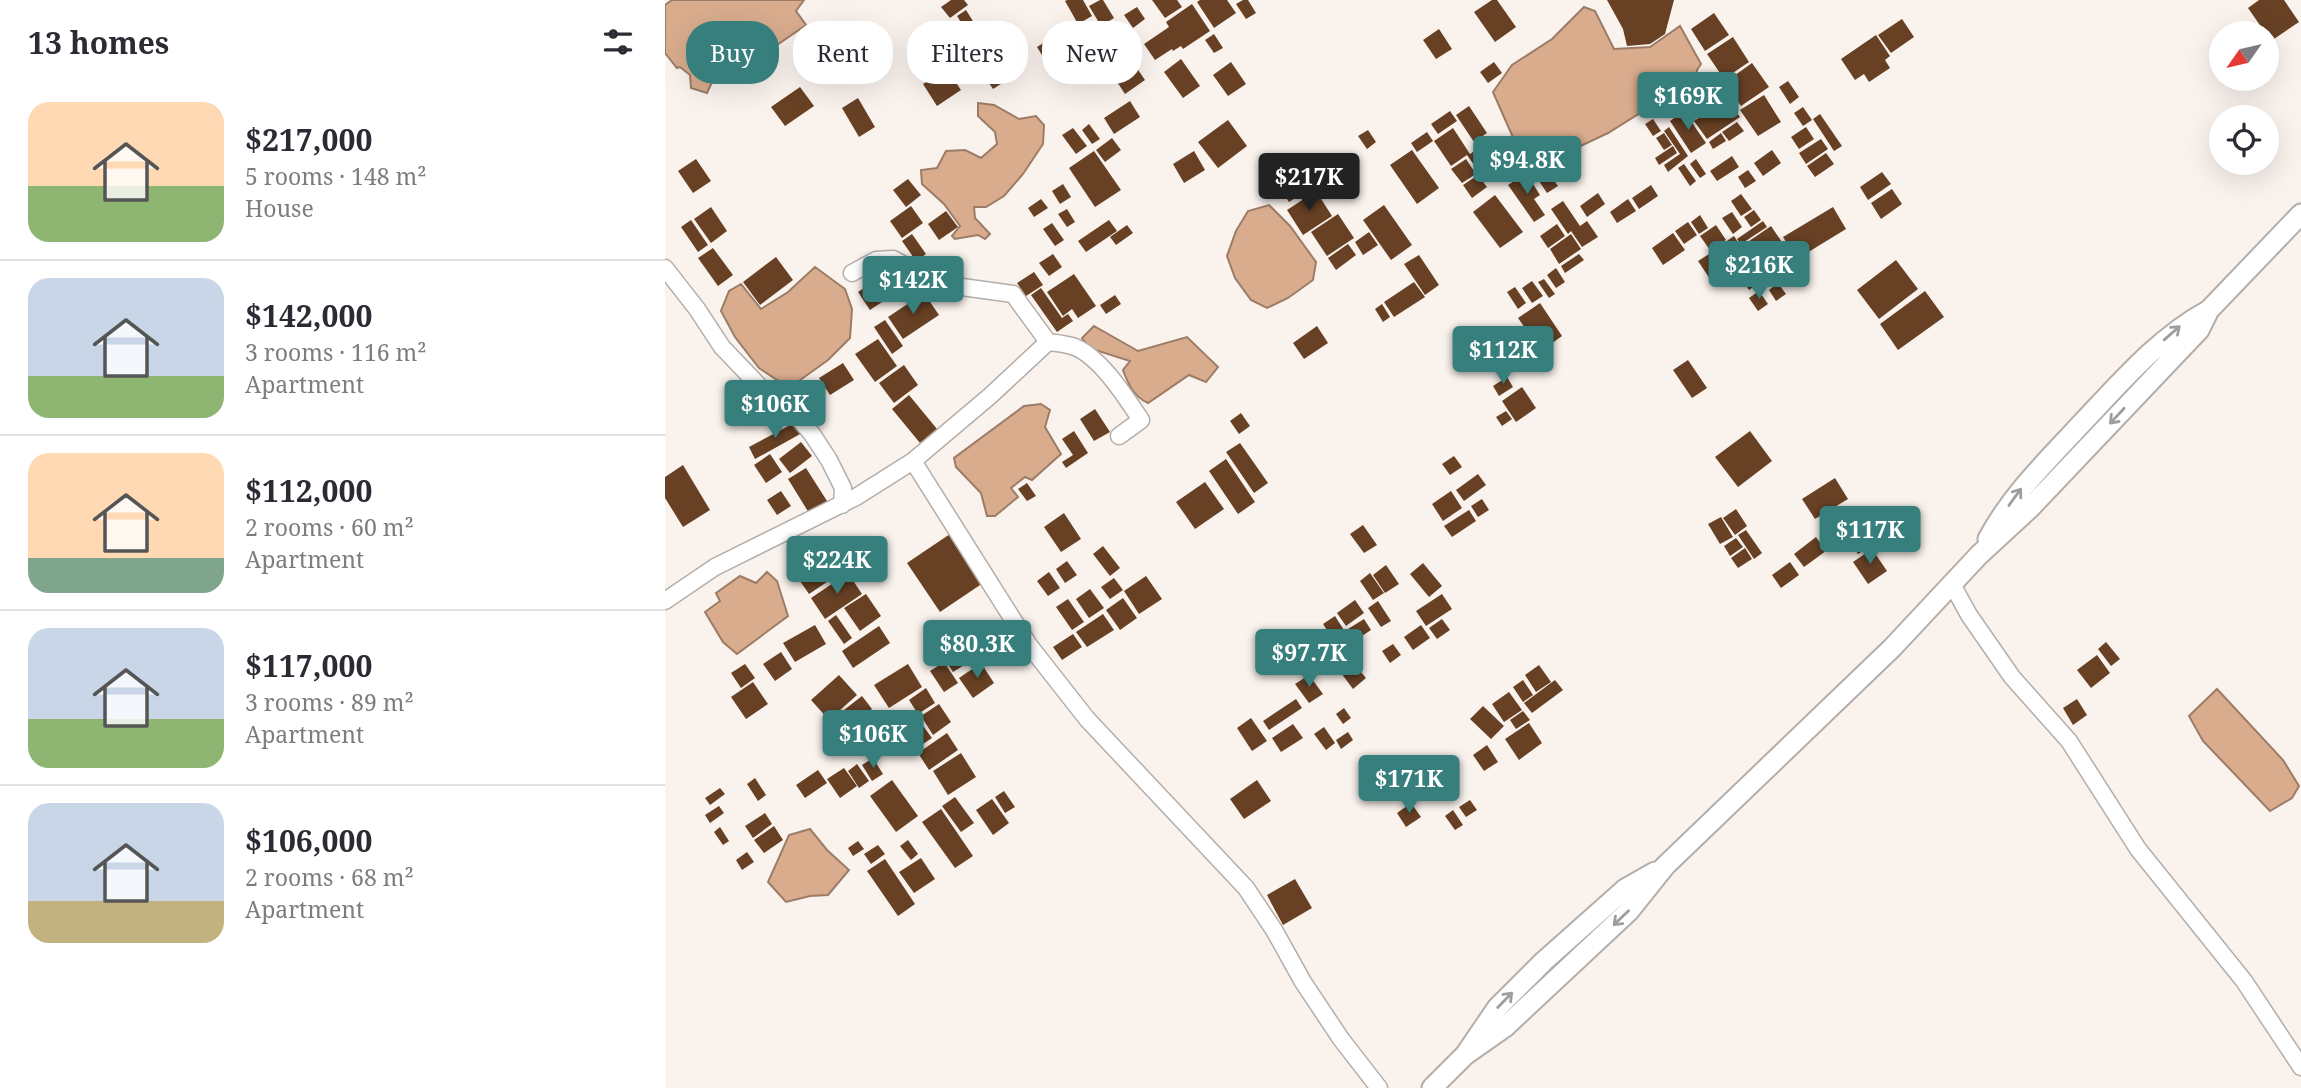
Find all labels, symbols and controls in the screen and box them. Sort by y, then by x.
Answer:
chip: Buy [686,21,779,84]
chip: Rent [793,21,893,84]
chip: Filters [907,21,1028,84]
chip: New [1042,21,1142,84]
north arrow [2209,21,2279,91]
map controls [2209,21,2279,175]
text: 13 homes [28,22,169,63]
icon: filters [599,23,637,61]
pin: $169K [1639,72,1737,132]
text: $169K [1654,79,1722,111]
button: locate [2209,105,2279,175]
text: $217,000 [245,119,372,160]
icon: home [84,130,168,214]
pin: $94.8K [1470,136,1584,196]
text: $94.8K [1489,143,1565,175]
pin: $217K [1260,154,1358,213]
text: 5 rooms · 148 m² [245,160,427,192]
text: $217K [1275,160,1343,192]
text: House [245,192,314,224]
pin: $216K [1710,242,1808,301]
text: $216K [1725,248,1793,280]
pin: $142K [864,256,962,316]
text: $142K [879,263,947,295]
text: $142,000 [245,295,372,336]
icon: home [84,306,168,390]
one-way arrow [2163,325,2181,341]
pin: $112K [1454,326,1552,386]
text: $112K [1469,333,1537,365]
text: 3 rooms · 116 m² [245,336,427,368]
text: Apartment [245,368,364,400]
pin: $106K [726,380,824,440]
text: $106K [741,387,809,419]
one-way arrow [2109,407,2125,425]
text: $112,000 [245,470,372,511]
icon: home [84,481,168,565]
one-way arrow [2007,488,2022,507]
pin: $117K [1821,506,1919,566]
text: 2 rooms · 60 m² [245,511,414,543]
text: $117K [1836,513,1904,545]
pin: $224K [788,536,886,596]
text: Apartment [245,543,364,575]
text: $224K [803,543,871,575]
pin: $80.3K [920,620,1034,680]
text: $80.3K [939,627,1015,659]
pin: $97.7K [1252,630,1366,689]
text: $97.7K [1271,636,1347,668]
text: $117,000 [245,645,372,686]
icon: home [84,656,168,740]
text: 3 rooms · 89 m² [245,686,414,718]
pin: $106K [824,710,922,770]
text: $106K [839,717,907,749]
text: Apartment [245,718,364,750]
pin: $171K [1360,756,1458,815]
text: $171K [1375,762,1443,794]
text: $106,000 [245,820,372,861]
icon: home [84,831,168,915]
text: 2 rooms · 68 m² [245,861,414,893]
text: Apartment [245,893,364,925]
one-way arrow [1613,909,1630,926]
one-way arrow [1496,992,1513,1009]

